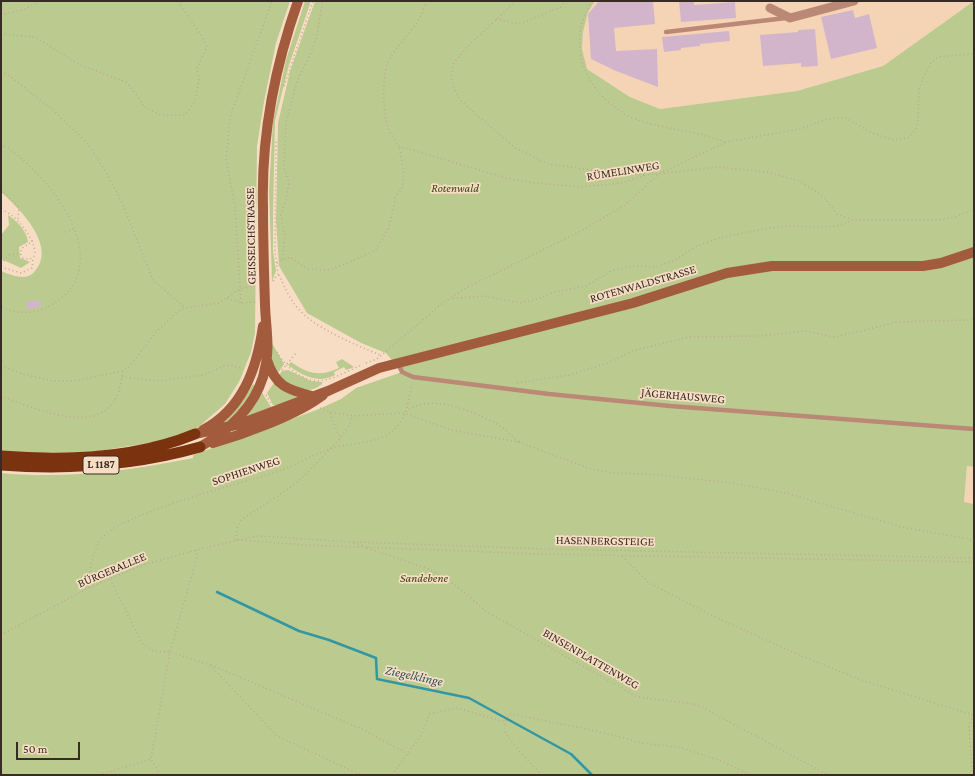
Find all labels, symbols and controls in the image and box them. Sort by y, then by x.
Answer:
street label: RÜMELINWEG [586,158,660,184]
park label: Rotenwald [431,181,479,195]
street label: GEISSEICHSTRASSE [243,187,259,285]
street label: ROTENWALDSTRASSE [588,262,698,306]
street label: JÄGERHAUSWEG [641,385,725,407]
street label: SOPHIENWEG [210,453,282,489]
road number: L 1187 [83,456,119,474]
street label: HASENBERGSTEIGE [556,533,654,549]
street label: BÜRGERALLEE [76,549,148,591]
park label: Sandebene [400,571,448,585]
street label: BINSENPLATTENWEG [540,625,642,693]
water label: Ziegelklinge [384,662,444,690]
scale bar [18,734,82,760]
text: 50 m [23,742,47,756]

